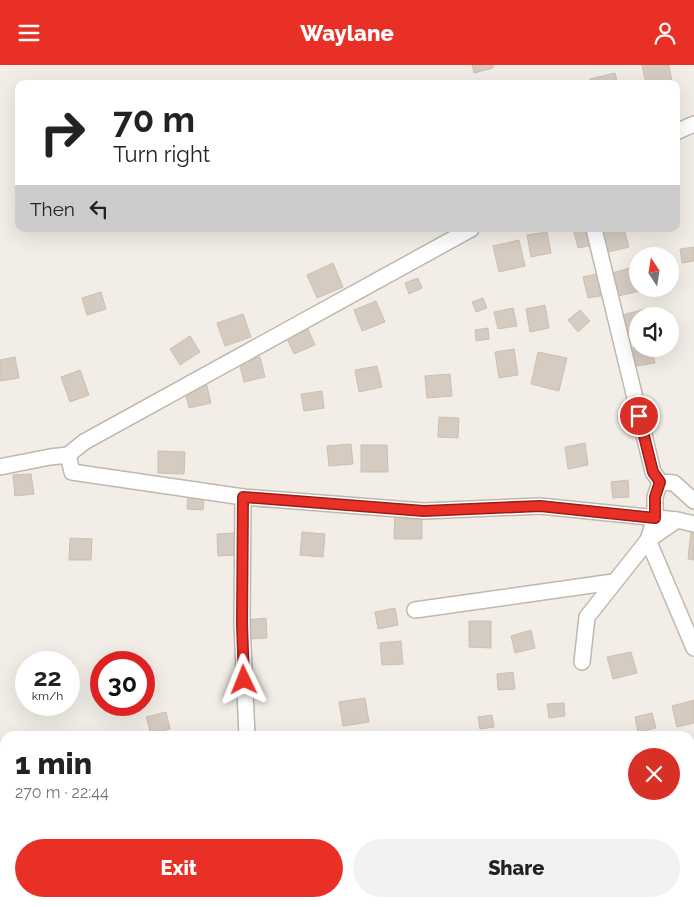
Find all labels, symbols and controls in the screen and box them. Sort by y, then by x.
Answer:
icon: menu [15,19,43,47]
icon: person [651,19,679,47]
text: Waylane [300,20,394,46]
text: 70 m [113,99,195,140]
icon: right [30,100,95,165]
text: Turn right [113,141,210,167]
icon: left [85,195,113,223]
text: Then [30,198,75,220]
north arrow [629,247,679,297]
map controls [629,247,679,357]
button: sound [629,307,679,357]
pin [618,395,660,437]
icon: arrive [625,402,653,430]
speed limit sign: 30 [90,651,155,716]
position arrow [217,653,269,705]
text: 22 [33,662,62,692]
text: km/h [32,689,63,703]
text: 1 min [15,746,92,781]
button: close [628,748,680,800]
text: 270 m · 22:44 [15,783,109,802]
button: Exit [15,839,343,897]
button: Share [353,839,680,897]

